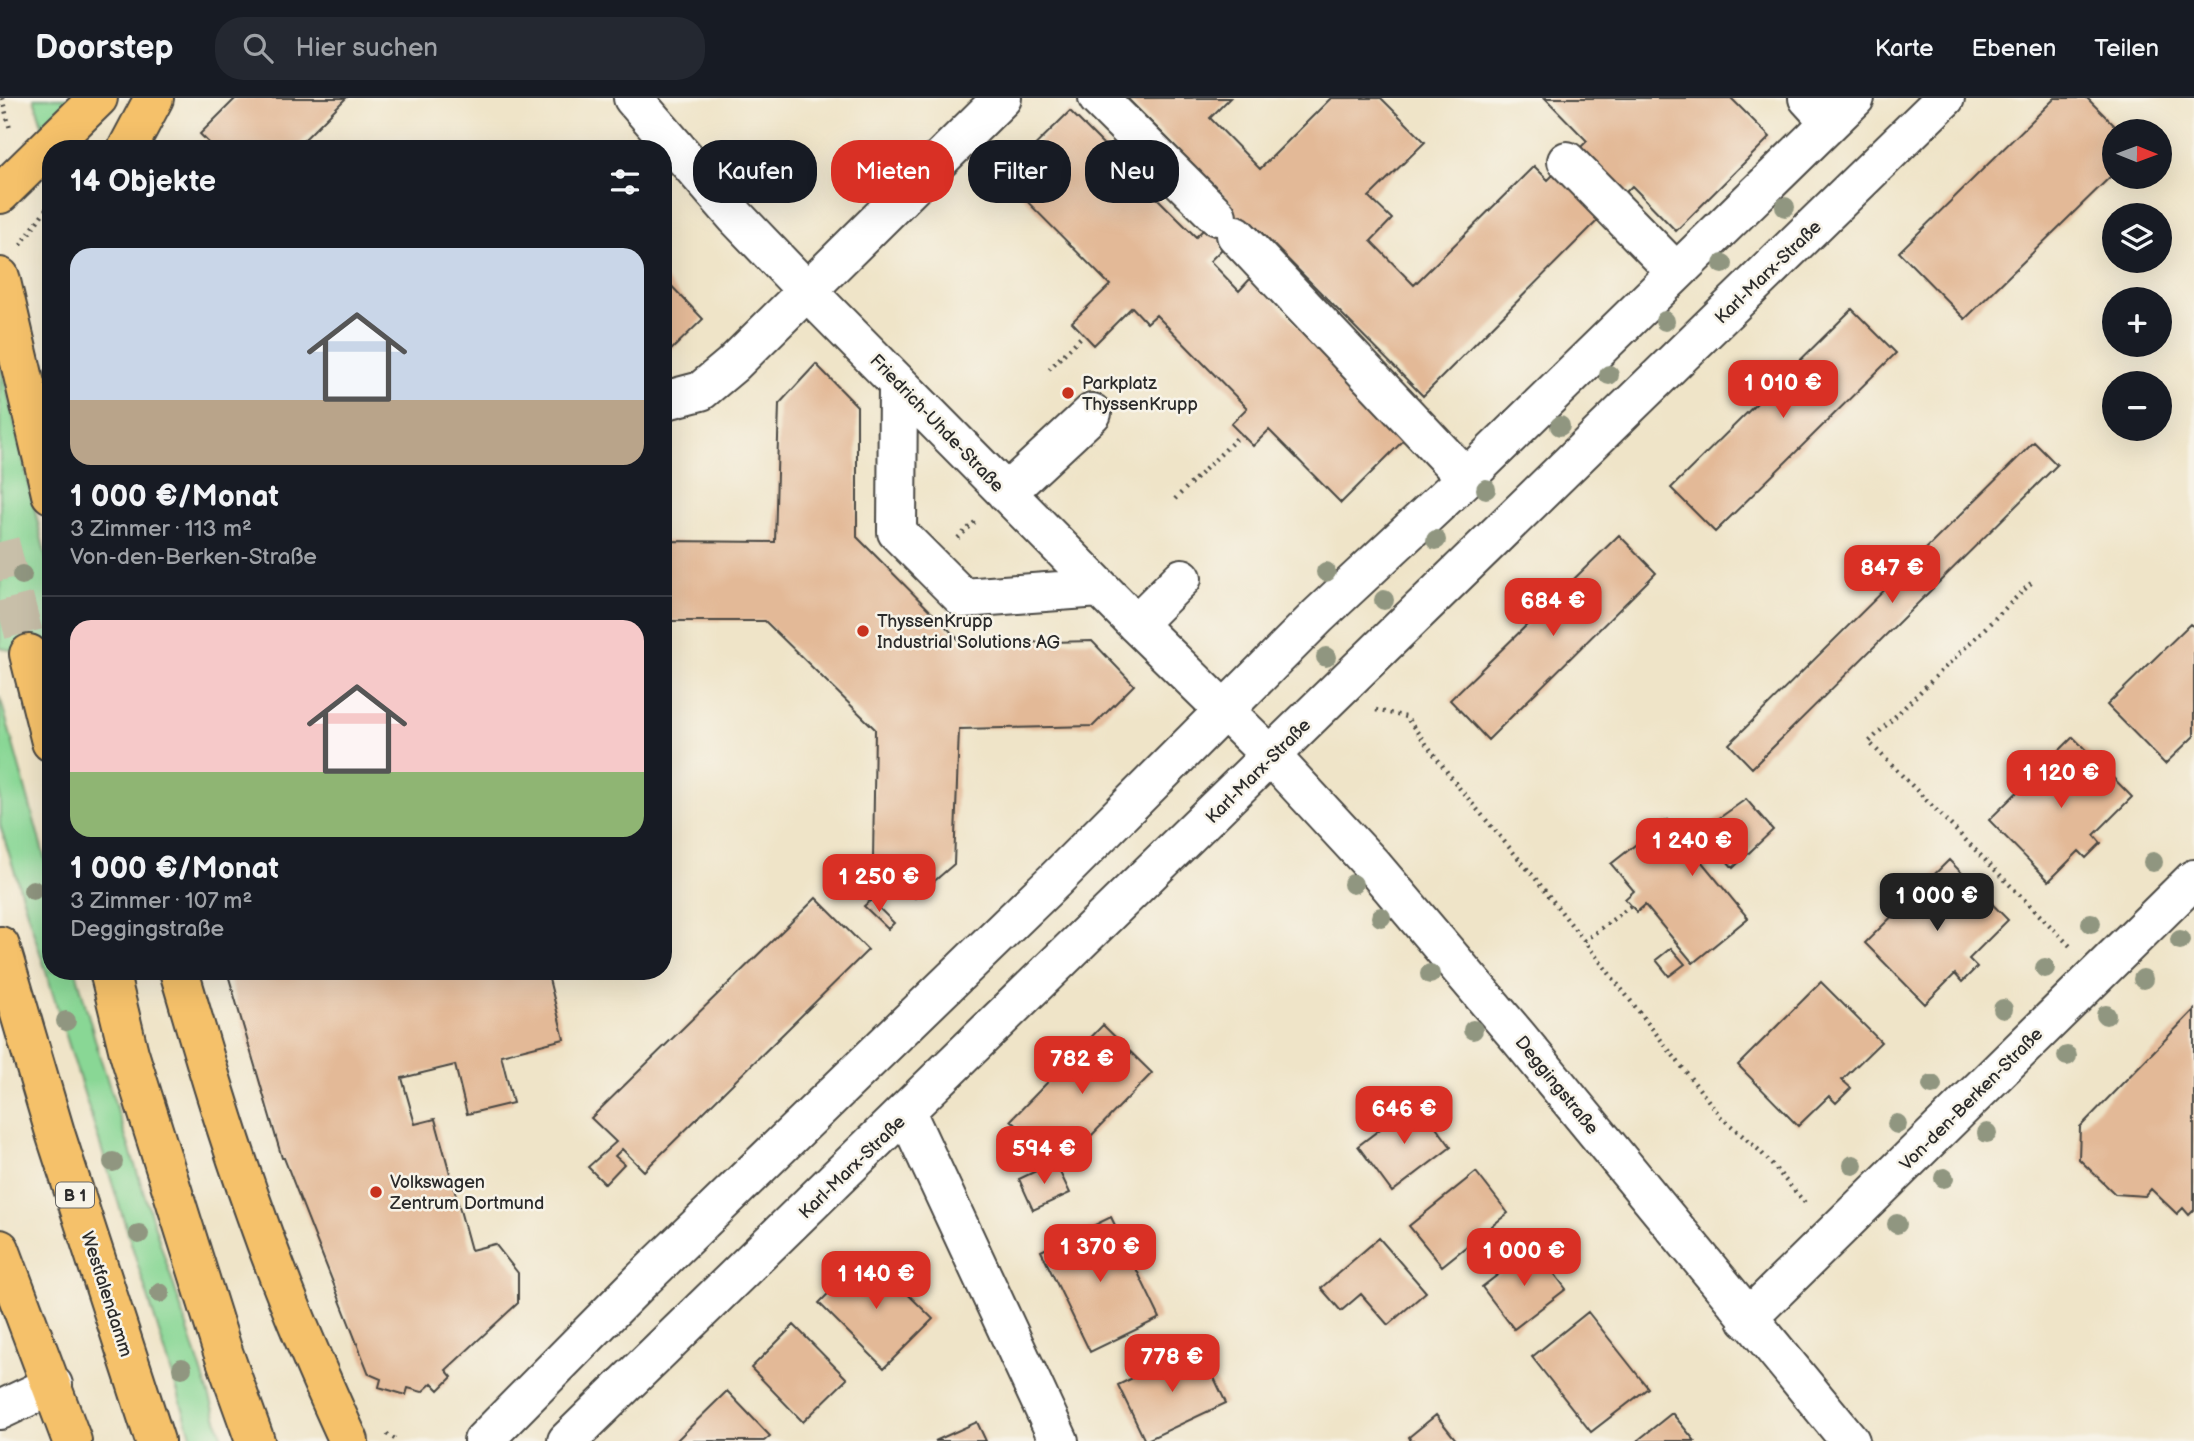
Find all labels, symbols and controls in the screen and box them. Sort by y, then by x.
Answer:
search box [215,17,705,80]
text: Doorstep [35,28,173,68]
icon: search [239,29,277,67]
text: Hier suchen [295,33,438,64]
text: Karte [1875,34,1933,63]
text: Ebenen [1971,34,2056,63]
text: Teilen [2094,34,2159,63]
north arrow [2102,119,2172,189]
map controls [2102,119,2172,441]
chip: Kaufen [693,140,817,203]
chip: Mieten [831,140,954,203]
chip: Filter [968,140,1071,203]
chip: Neu [1085,140,1179,203]
icon: filters [606,163,644,201]
text: 14 Objekte [70,164,216,200]
button: layers [2102,203,2172,273]
street label: Karl-Marx-Straße [1711,216,1826,328]
button: + [2102,287,2172,357]
icon: home [294,294,420,420]
street label: Friedrich-Uhde-Straße [865,350,1008,497]
pin: 1 010 € [1718,360,1848,420]
text: 1 010 € [1744,369,1822,397]
button: − [2102,371,2172,441]
place label: Parkplatz ThyssenKrupp [1082,373,1198,415]
marker: Parkplatz ThyssenKrupp [1060,385,1076,401]
text: 1 000 €/Monat [70,479,279,515]
text: 3 Zimmer · 113 m² [70,515,252,543]
text: Von-den-Berken-Straße [70,543,317,571]
pin: 847 € [1843,546,1941,605]
text: 847 € [1860,554,1924,582]
pin: 684 € [1504,578,1602,638]
text: 684 € [1521,587,1585,615]
place label: ThyssenKrupp Industrial Solutions AG [877,611,1060,653]
marker: ThyssenKrupp Industrial Solutions AG [855,623,871,639]
icon: home [294,666,420,792]
street label: Karl-Marx-Straße [1202,714,1315,828]
pin: 1 120 € [1996,750,2126,810]
text: 1 120 € [2023,759,2099,787]
pin: 1 240 € [1627,818,1757,878]
text: 1 240 € [1652,827,1732,855]
text: 1 000 €/Monat [70,851,279,887]
pin: 1 250 € [814,854,944,914]
text: 1 250 € [839,863,919,891]
pin: 1 000 € [1872,874,2002,933]
text: 1 000 € [1896,882,1978,910]
text: 3 Zimmer · 107 m² [70,887,252,915]
text: Deggingstraße [70,915,224,943]
street label: Von-den-Berken-Straße [1896,1023,2047,1175]
street label: Deggingstraße [1511,1032,1603,1139]
pin: 782 € [1033,1037,1131,1096]
text: 782 € [1050,1045,1114,1073]
pin: 646 € [1355,1086,1453,1146]
text: 646 € [1372,1095,1436,1123]
street label: Karl-Marx-Straße [795,1111,910,1223]
pin: 594 € [995,1126,1093,1186]
text: 594 € [1012,1135,1076,1163]
place label: Volkswagen Zentrum Dortmund [389,1172,544,1214]
road number: B 1 [56,1182,94,1208]
marker: Volkswagen Zentrum Dortmund [368,1184,384,1200]
pin: 1 370 € [1035,1224,1165,1284]
pin: 1 000 € [1459,1228,1589,1288]
street label: Westfalendamm [76,1229,137,1359]
text: 1 370 € [1060,1233,1140,1261]
text: 1 000 € [1483,1237,1565,1265]
pin: 1 140 € [811,1252,941,1311]
text: 1 140 € [837,1260,915,1288]
pin: 778 € [1123,1334,1221,1394]
text: 778 € [1141,1343,1203,1371]

